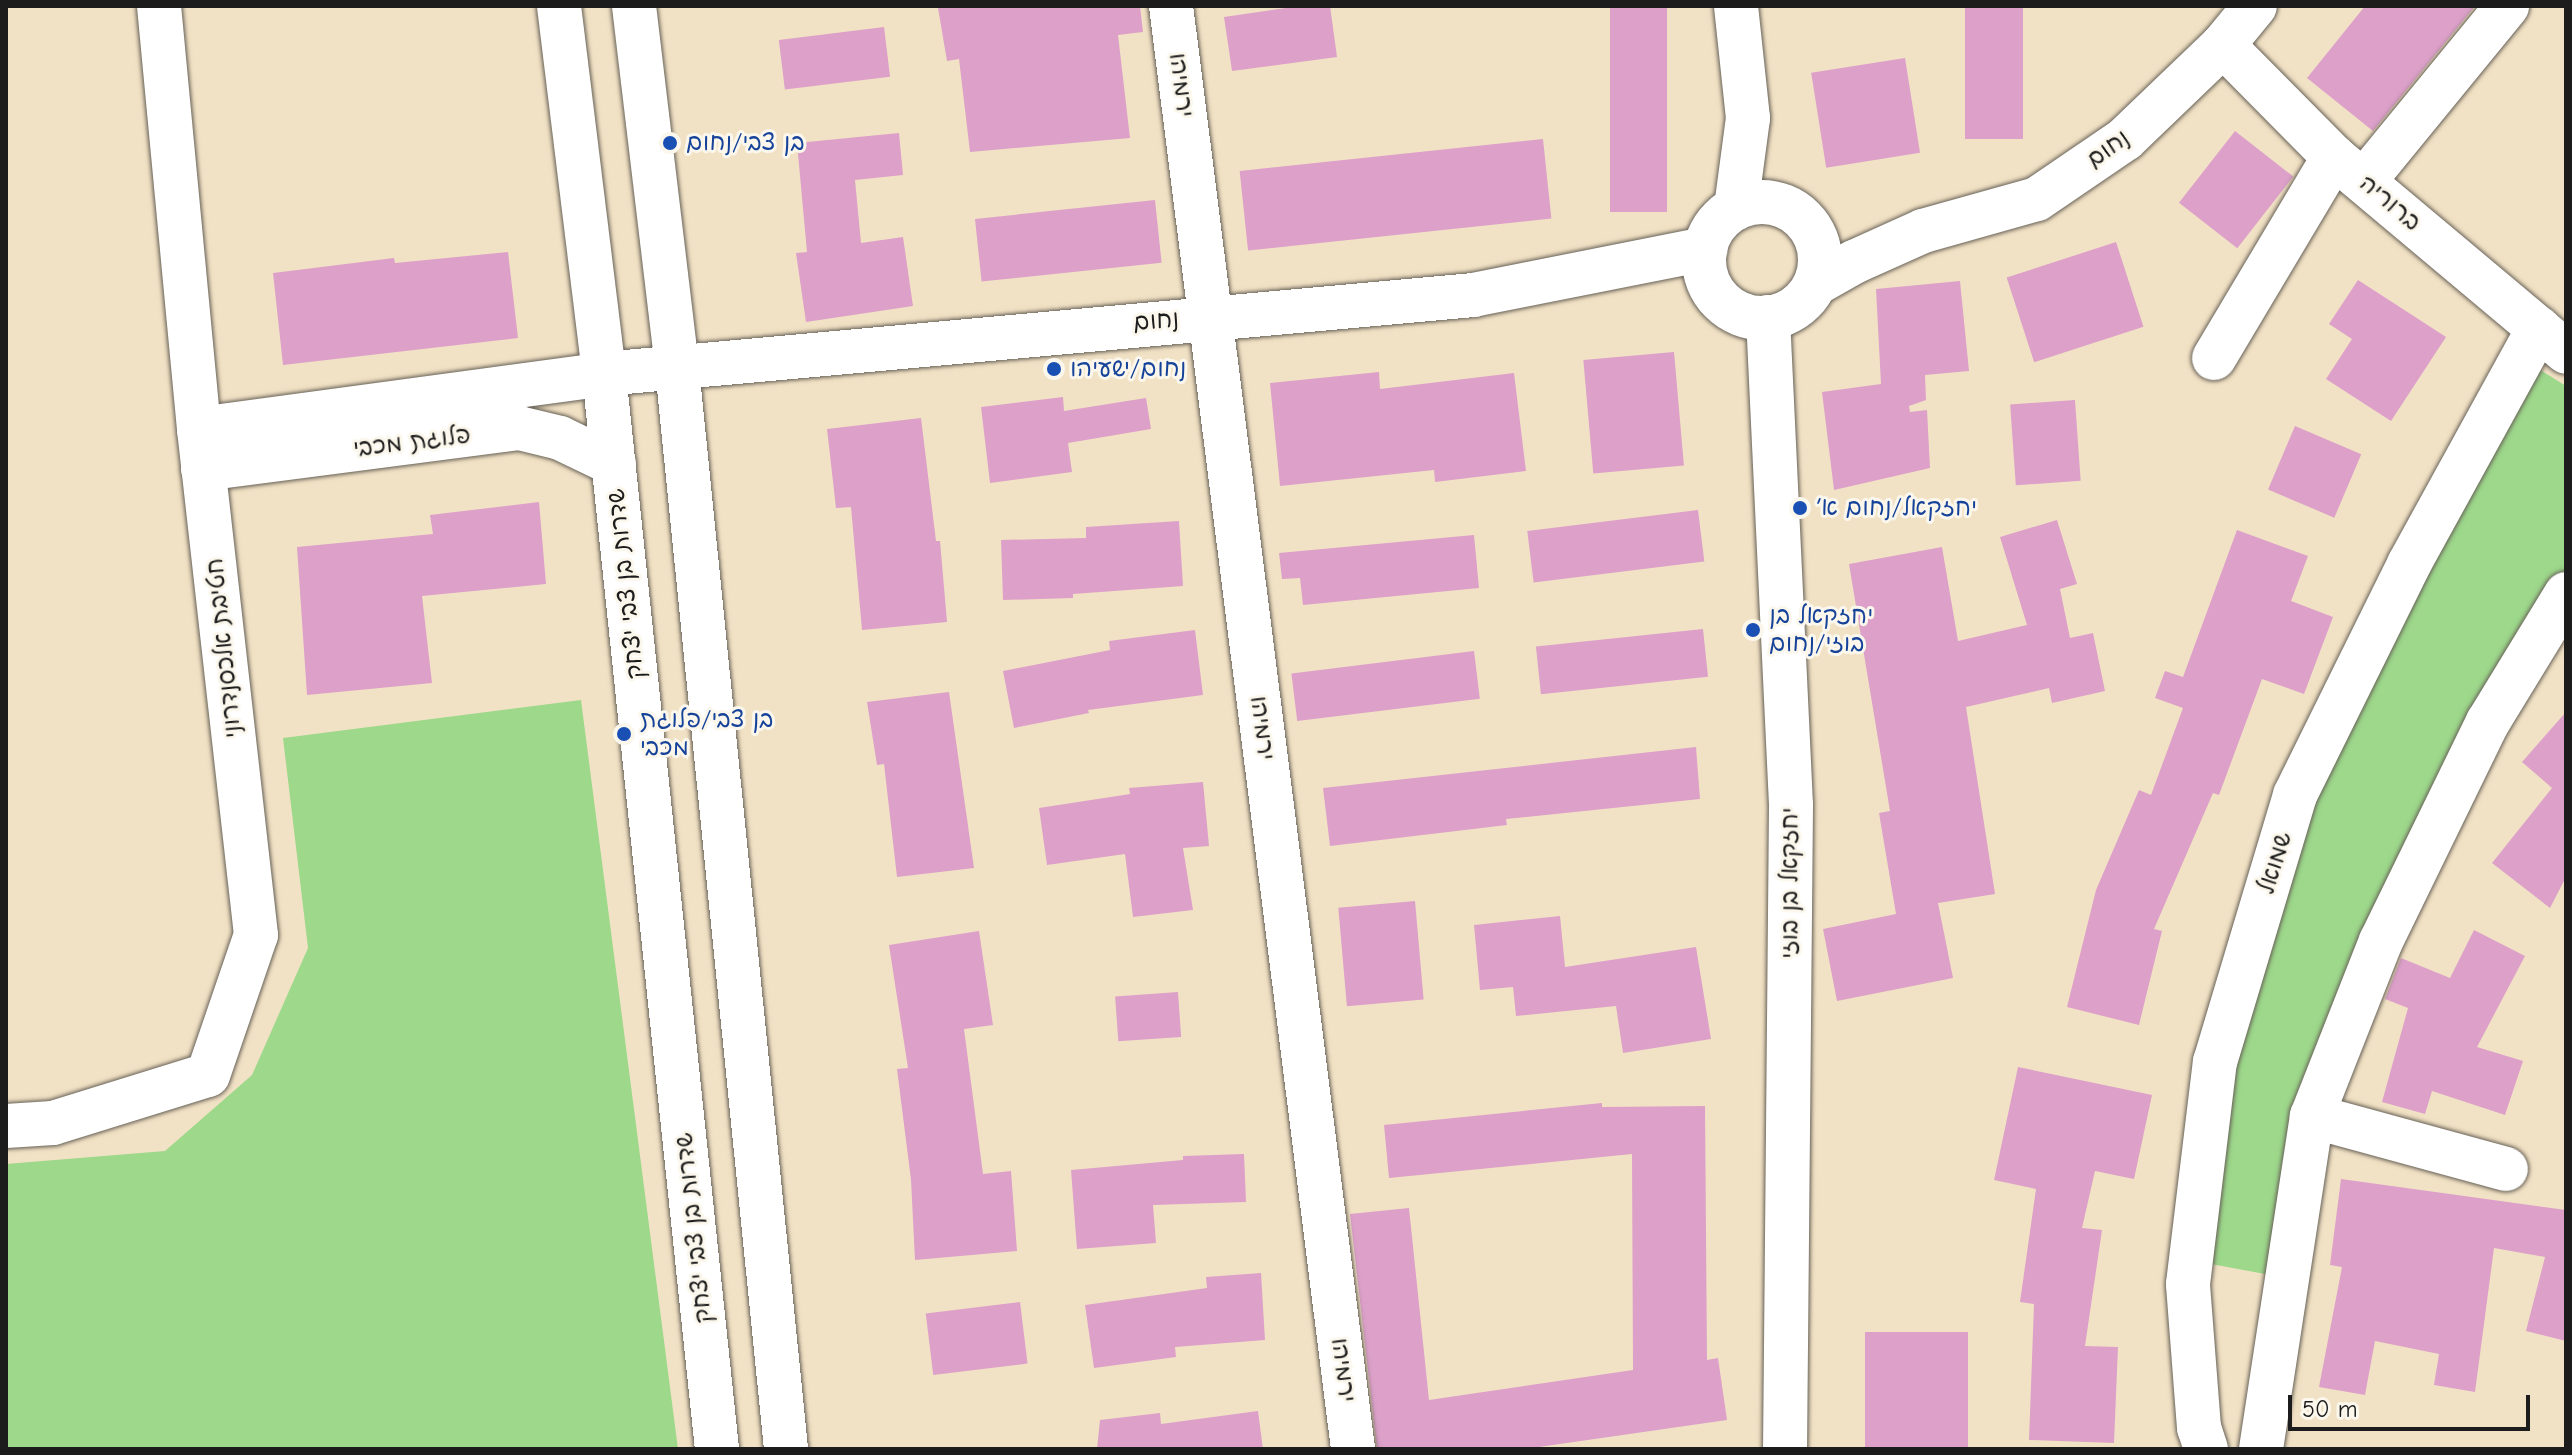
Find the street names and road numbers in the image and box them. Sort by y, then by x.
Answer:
street label: ירמיהו [1163,51,1199,119]
street label: נחום [2081,124,2135,174]
street label: ברוריה [2353,169,2427,237]
street label: נחום [1132,305,1180,337]
street label: פלוגת מכבי [352,421,472,463]
street label: שדרות בן צבי יצחק [602,487,650,681]
street label: חטיבת אלכסנדרוני [200,557,248,739]
street label: ירמיהו [1244,694,1280,762]
street label: יחזקאל בן בוזי [1776,807,1804,959]
street label: שמואל [2252,828,2298,898]
street label: שדרות בן צבי יצחק [670,1131,718,1325]
street label: ירמיהו [1325,1336,1361,1404]

